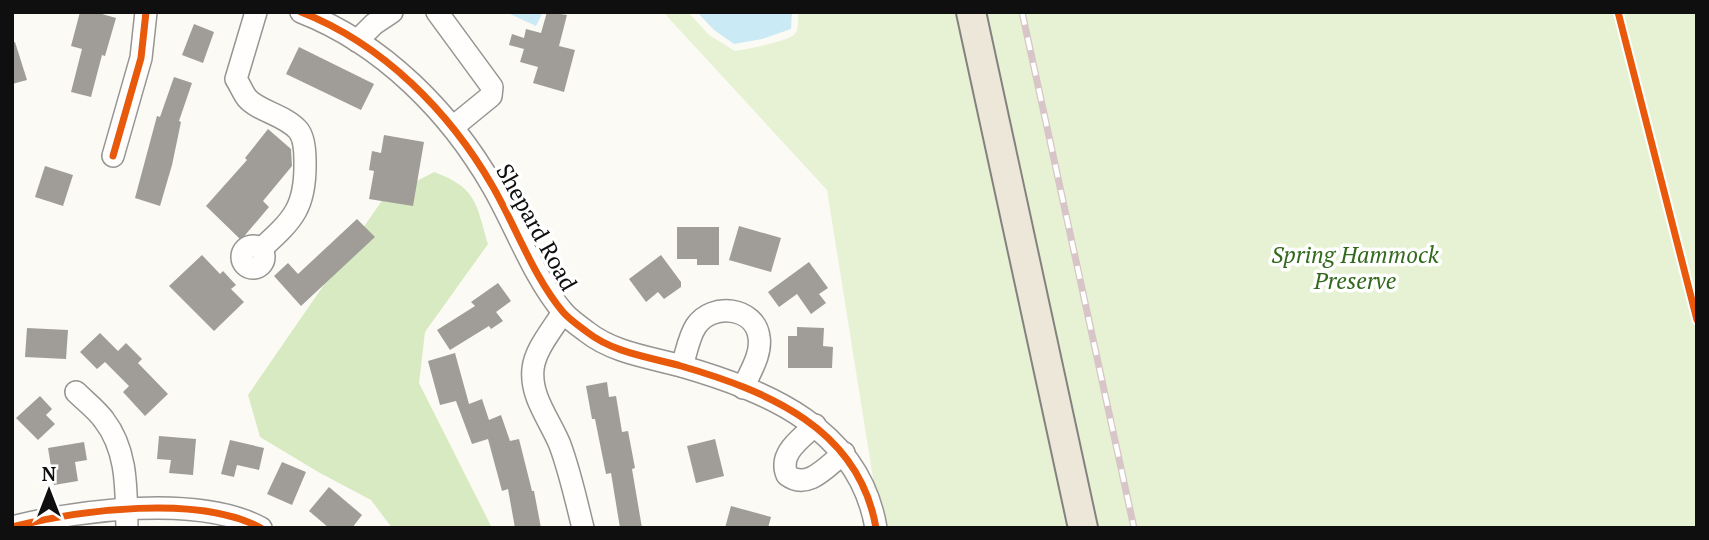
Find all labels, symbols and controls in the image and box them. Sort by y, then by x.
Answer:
street label: Shepard Road [489,158,585,296]
park label: Spring Hammock Preserve [1271,239,1440,296]
north arrow [14,456,84,526]
text: N [42,461,57,486]

